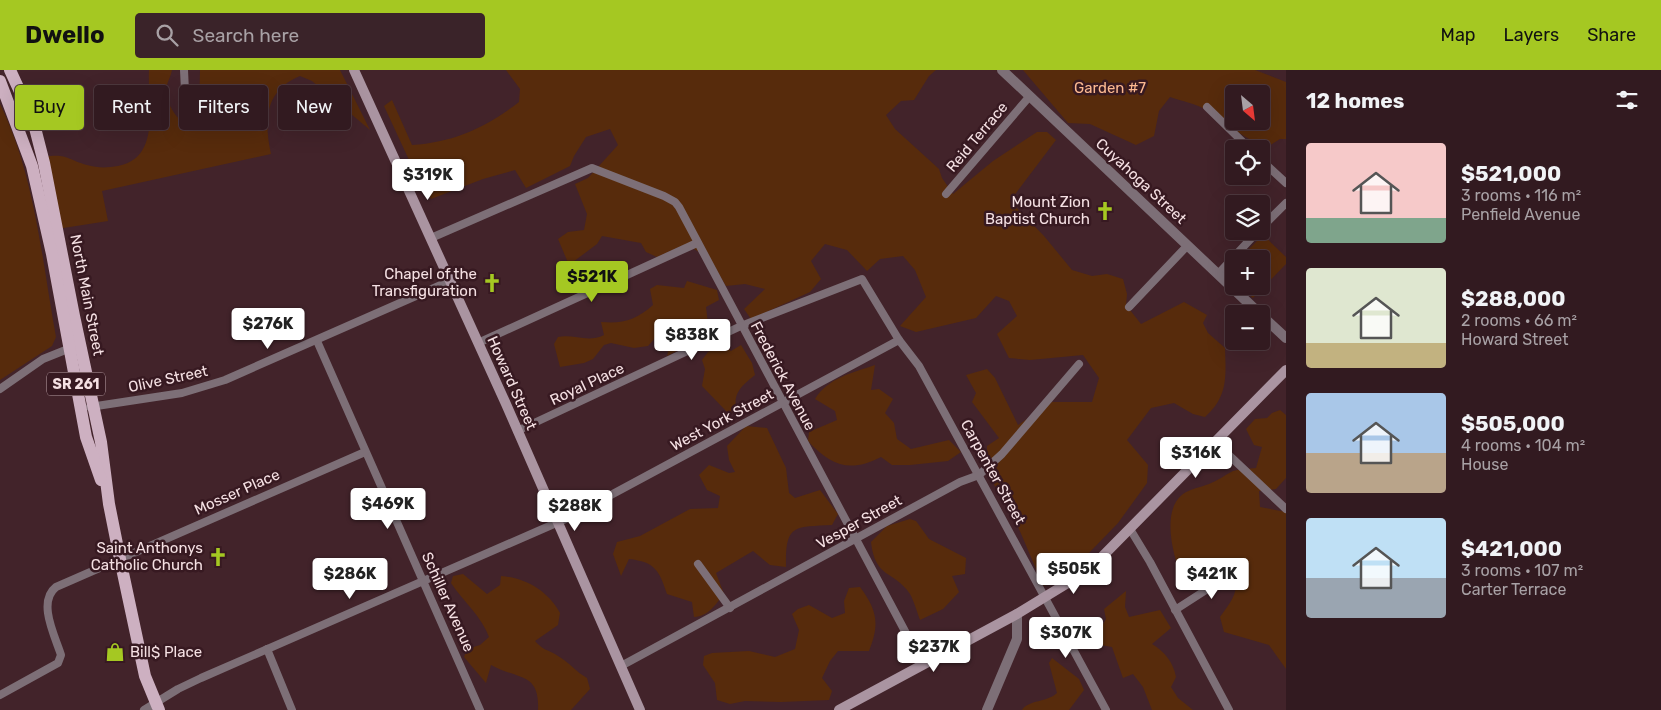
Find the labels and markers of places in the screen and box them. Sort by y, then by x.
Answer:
pin: $319K [393,158,463,201]
place label: Mount Zion Baptist Church [985,193,1090,228]
church icon: Mount Zion Baptist Church [1094,200,1116,222]
pin: $521K [557,260,627,303]
place label: Chapel of the Transfiguration [372,265,477,300]
church icon: Chapel of the Transfiguration [481,272,503,294]
pin: $276K [233,308,303,350]
pin: $838K [657,318,727,361]
pin: $316K [1161,436,1231,479]
pin: $469K [353,488,423,530]
pin: $288K [540,490,610,532]
place label: Saint Anthonys Catholic Church [91,539,203,574]
church icon: Saint Anthonys Catholic Church [207,546,229,568]
pin: $505K [1039,552,1109,595]
pin: $286K [315,558,385,600]
pin: $421K [1177,558,1247,600]
pin: $307K [1031,616,1101,659]
pin: $237K [899,630,969,673]
shop icon: Bill$ Place [104,641,126,663]
place label: Bill$ Place [130,643,202,661]

